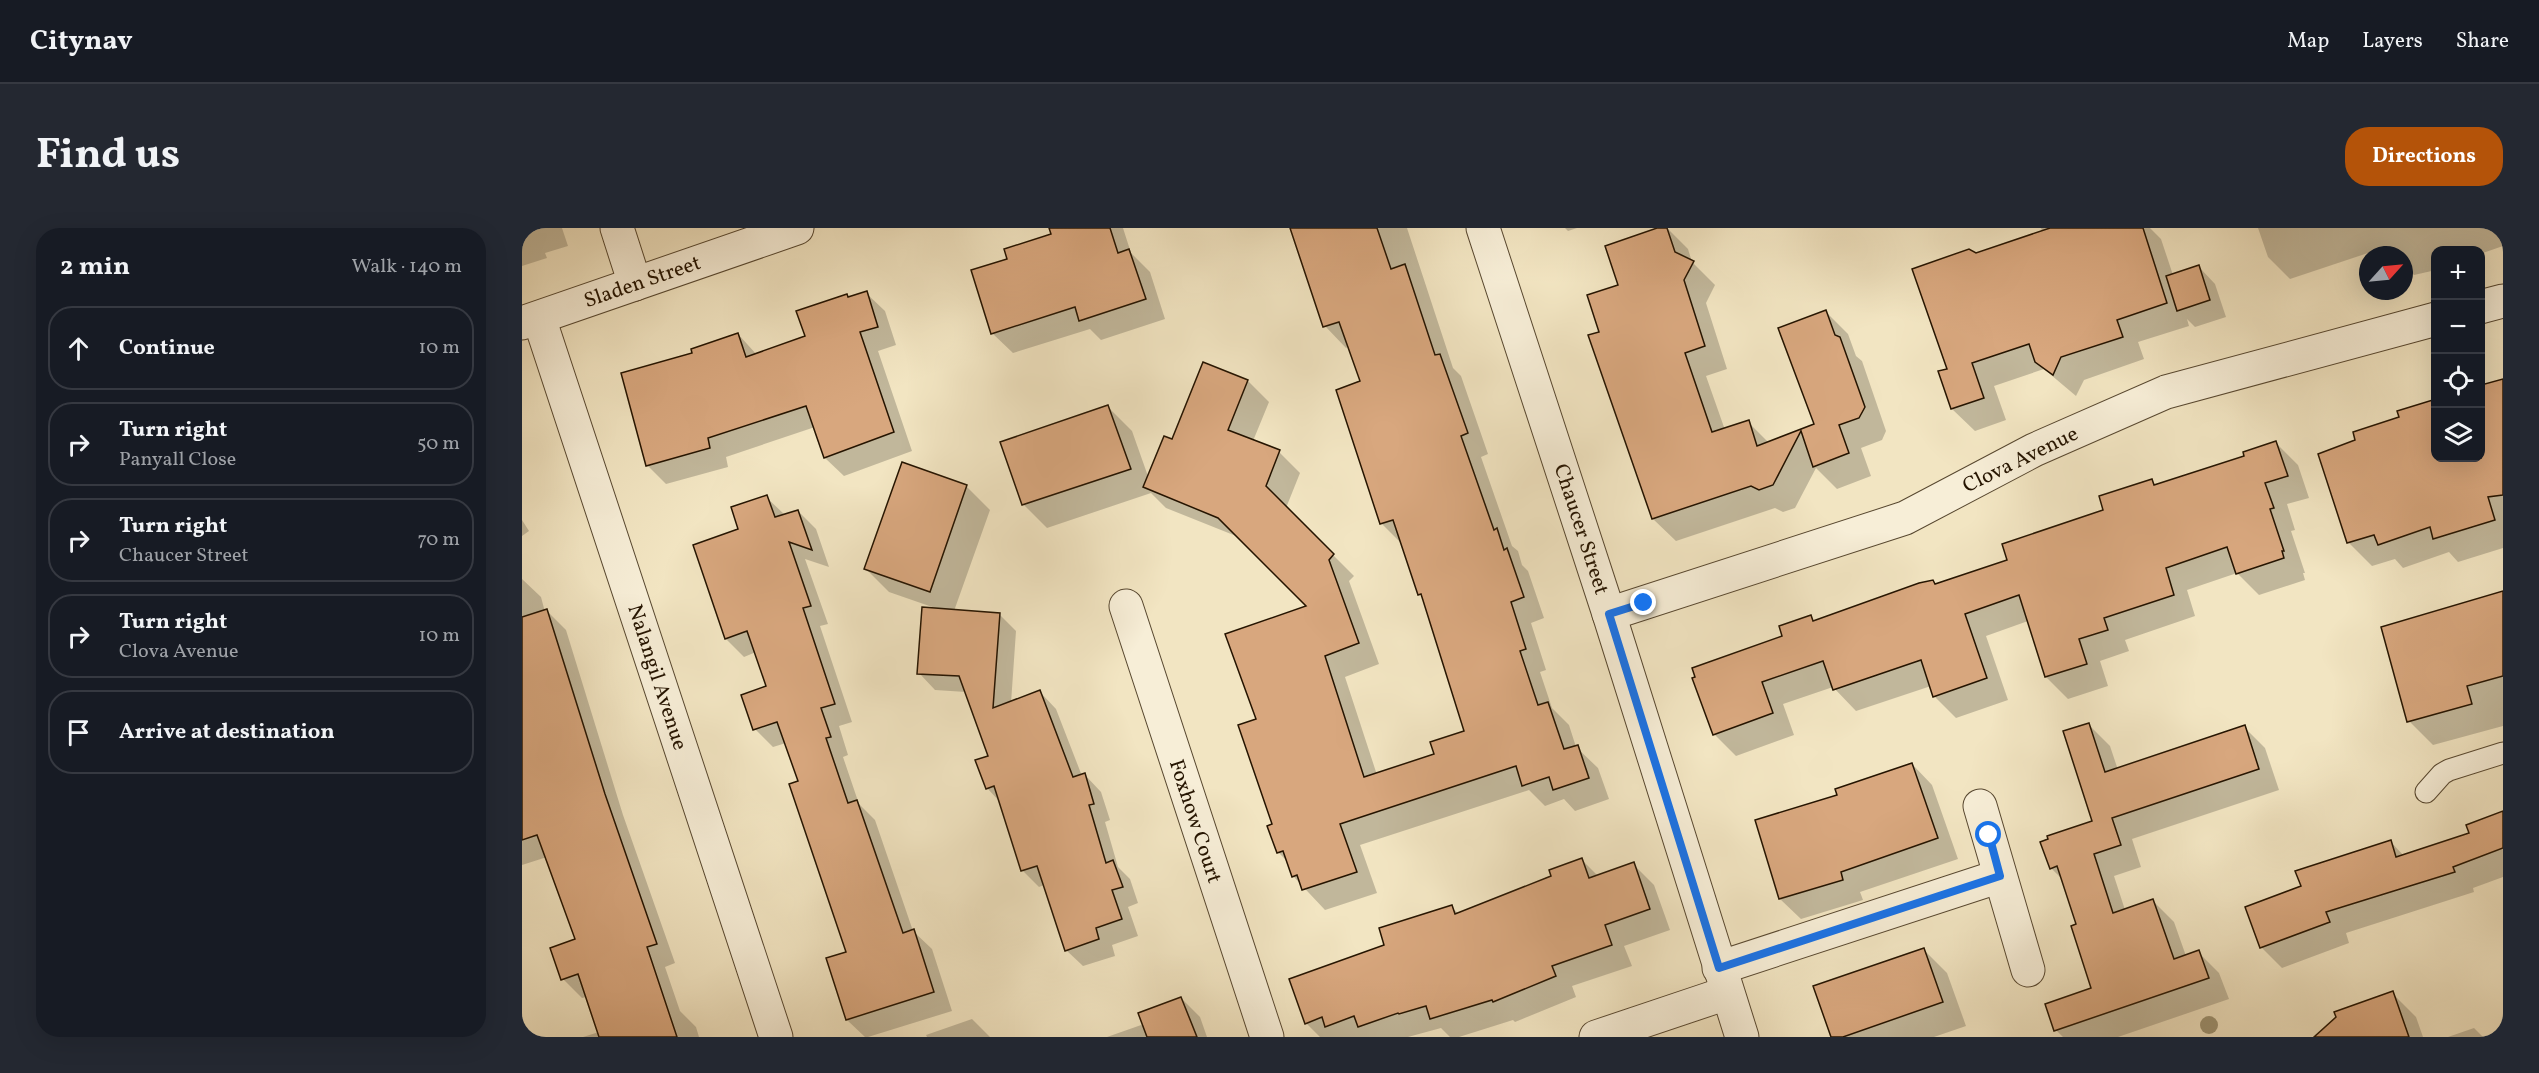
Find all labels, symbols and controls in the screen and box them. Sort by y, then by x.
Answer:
text: Citynav [30,22,133,61]
text: Map [2287,27,2329,56]
text: Layers [2362,27,2423,56]
text: Share [2456,27,2509,56]
text: Find us [36,127,180,186]
button: Directions [2345,127,2503,186]
north arrow [2359,246,2413,300]
map controls [2431,246,2485,462]
button: + [2431,246,2485,300]
text: 2 min [60,249,130,285]
street label: Sladen Street [580,249,705,316]
text: Walk · 140 m [352,253,462,281]
button: − [2431,300,2485,354]
icon: ahead [62,332,95,365]
text: Continue [119,333,215,364]
text: 10 m [419,334,460,362]
button: locate [2431,354,2485,408]
button: layers [2431,408,2485,462]
text: Turn right [119,415,227,446]
street label: Clova Avenue [1958,420,2083,501]
icon: right [62,428,95,461]
text: 50 m [417,430,460,458]
text: Panyall Close [119,446,236,474]
street label: Chaucer Street [1546,460,1615,599]
text: Turn right [119,511,227,542]
icon: right [62,524,95,557]
text: 70 m [417,526,460,554]
text: Chaucer Street [119,542,248,570]
route end [1630,589,1656,615]
street label: Nalangil Avenue [619,601,694,754]
text: Turn right [119,607,227,638]
icon: right [62,620,95,653]
text: 10 m [419,622,460,650]
text: Clova Avenue [119,638,238,666]
icon: arrive [62,716,95,749]
text: Arrive at destination [119,717,335,748]
street label: Foxhow Court [1161,756,1228,887]
route start [1975,821,2001,847]

